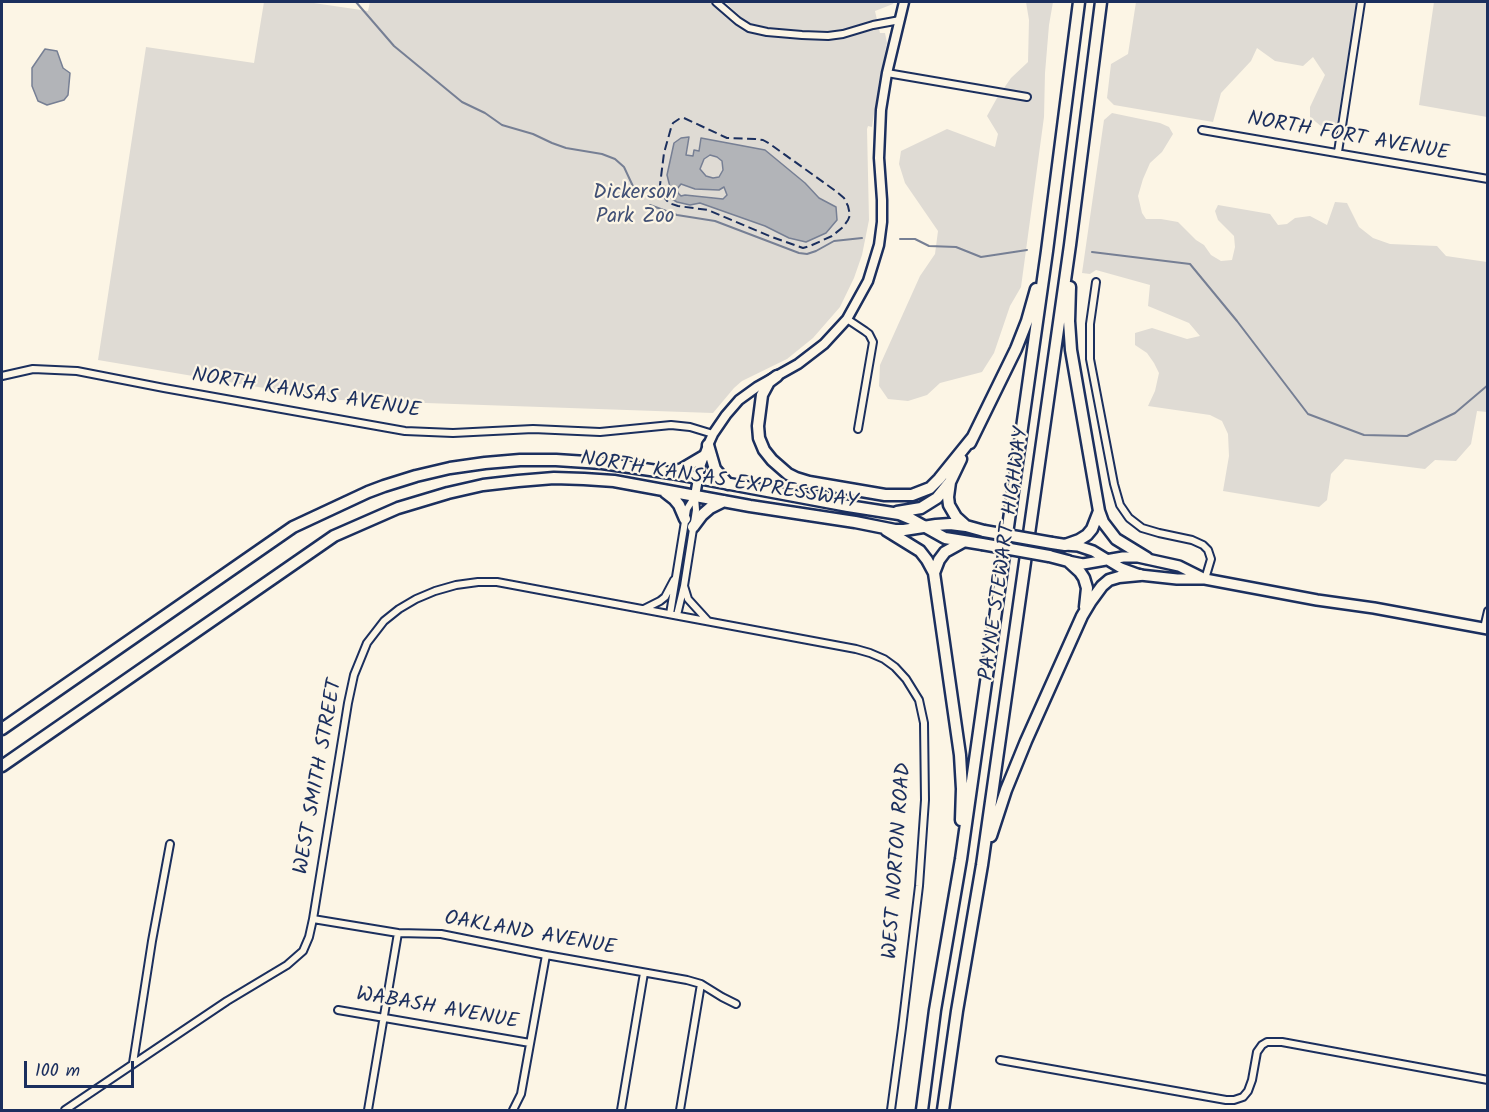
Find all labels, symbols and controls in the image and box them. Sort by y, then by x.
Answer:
street label: NORTH FORT AVENUE [1245,108,1451,168]
park label: Dickerson Park Zoo [593,181,677,231]
street label: NORTH KANSAS AVENUE [190,364,422,426]
street label: PAYNE STEWART HIGHWAY [976,426,1036,682]
street label: NORTH KANSAS EXPRESSWAY [578,448,860,516]
street label: WEST SMITH STREET [290,677,350,877]
street label: WEST NORTON ROAD [880,762,918,960]
street label: OAKLAND AVENUE [442,908,618,962]
street label: WABASH AVENUE [354,983,520,1037]
scale bar [27,1049,136,1087]
text: 100 m [35,1057,80,1086]

